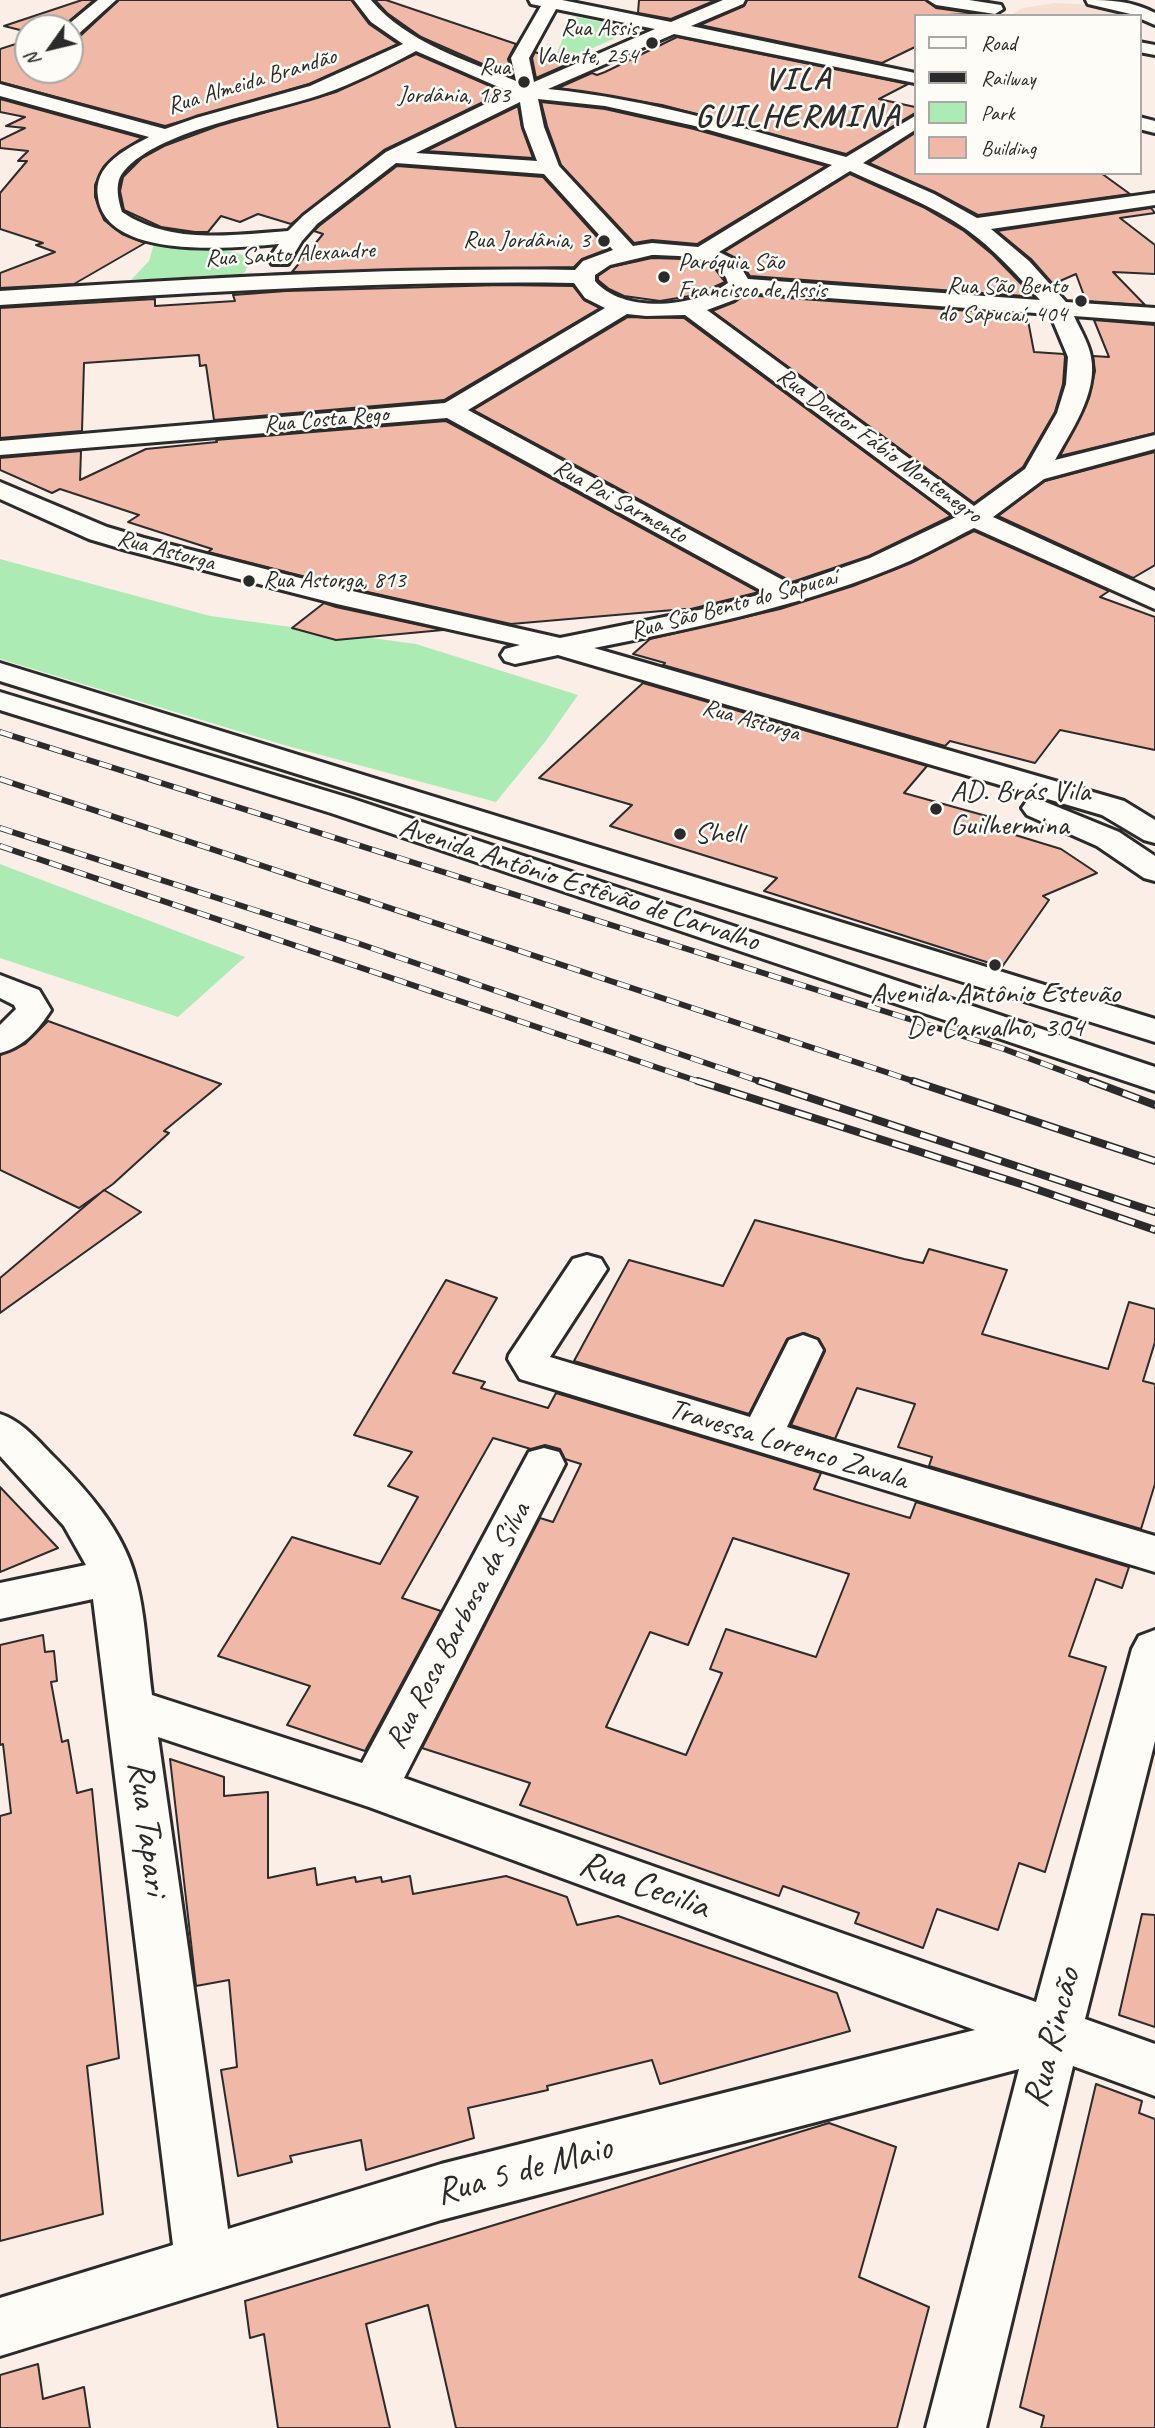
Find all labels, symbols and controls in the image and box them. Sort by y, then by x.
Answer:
north arrow [14,14,84,84]
legend [914,14,1141,175]
place label: Rua Assis Valente, 254 [536,15,638,71]
text: Road [981,30,1016,56]
marker: Rua Assis Valente, 254 [644,35,660,51]
street label: Rua Almeida Brandão [164,43,340,121]
text: N [20,48,46,71]
place label: Rua Jordânia, 183 [398,54,510,110]
district label: VILA GUILHERMINA [698,62,898,137]
text: Railway [981,65,1035,91]
marker: Rua Jordânia, 183 [516,74,532,90]
text: Park [981,100,1014,126]
text: Building [981,135,1036,161]
place label: Rua Jordânia, 3 [463,227,590,255]
marker: Rua Jordânia, 3 [596,233,612,249]
street label: Rua Santo Alexandre [204,236,376,274]
place label: Paróquia São Francisco de Assis [678,249,827,305]
marker: Paróquia São Francisco de Assis [656,269,672,285]
place label: Rua São Bento do Sapucaí, 404 [938,273,1067,329]
marker: Rua São Bento do Sapucaí, 404 [1073,293,1089,309]
street label: Rua Doutor Fábio Montenegro [771,362,987,530]
street label: Rua Costa Rego [262,400,390,440]
street label: Rua Pai Sarmento [548,454,692,550]
street label: Rua Astorga [114,524,218,578]
street label: Rua São Bento do Sapucaí [628,564,840,646]
place label: Rua Astorga, 813 [263,567,406,595]
marker: Rua Astorga, 813 [241,573,257,589]
street label: Rua Astorga [699,693,803,749]
place label: AD. Brás Vila Guilhermina [950,774,1090,844]
marker: AD. Brás Vila Guilhermina [928,801,944,817]
street label: Avenida Antônio Estêvão de Carvalho [395,810,763,960]
place label: Shell [694,816,743,852]
marker: Shell [672,826,688,842]
marker: Avenida Antônio Estevão De Carvalho, 304 [987,957,1003,973]
place label: Avenida Antônio Estevão De Carvalho, 304 [870,976,1120,1046]
street label: Travessa Lorenco Zavala [664,1392,912,1498]
street label: Rua Rosa Barbosa da Silva [379,1496,539,1756]
street label: Rua Tapari [117,1758,177,1898]
street label: Rua Cecilia [573,1842,715,1930]
street label: Rua Rincão [1014,1964,1092,2112]
street label: Rua 5 de Maio [431,2126,617,2216]

